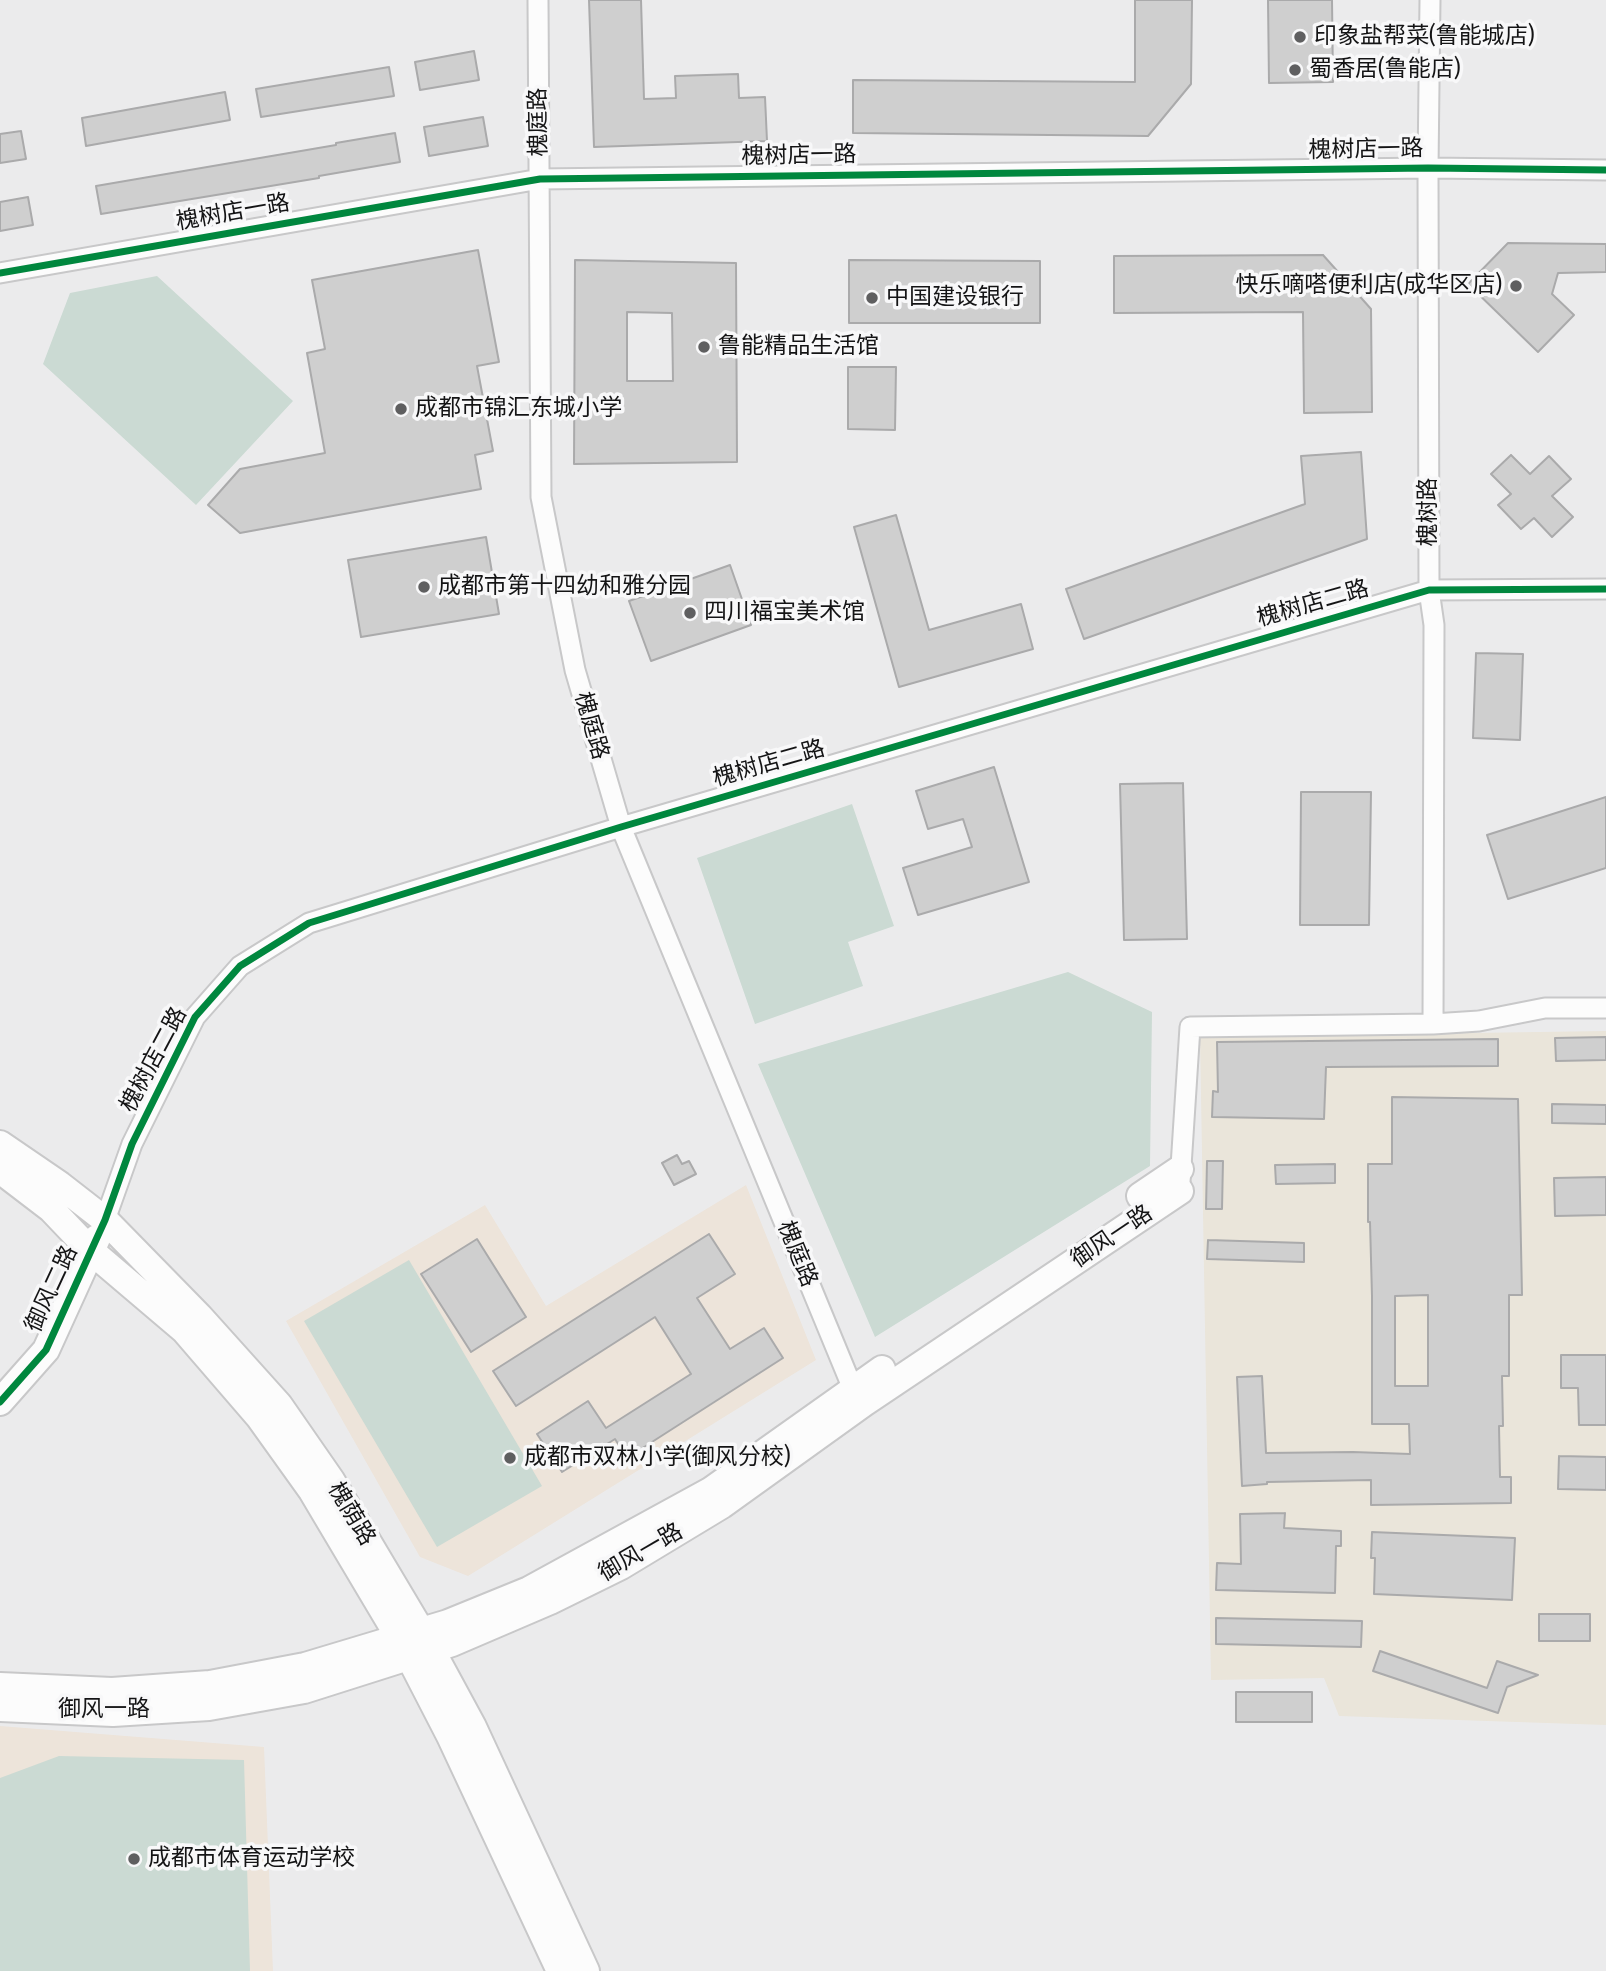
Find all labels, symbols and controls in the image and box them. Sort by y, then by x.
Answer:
place label: 印象盐帮菜(鲁能城店) [1314,23,1535,51]
marker: 印象盐帮菜(鲁能城店) [1292,29,1308,45]
place label: 蜀香居(鲁能店) [1309,56,1461,84]
marker: 蜀香居(鲁能店) [1287,62,1303,78]
street label: 槐庭路 [525,87,553,157]
street label: 槐树店一路 [1308,135,1424,165]
street label: 槐树店一路 [741,141,857,171]
street label: 槐树店一路 [174,189,292,237]
place label: 快乐嘀嗒便利店(成华区店) [1235,272,1502,300]
marker: 快乐嘀嗒便利店(成华区店) [1508,278,1524,294]
place label: 中国建设银行 [886,284,1024,312]
marker: 中国建设银行 [864,290,880,306]
place label: 鲁能精品生活馆 [718,333,879,361]
marker: 鲁能精品生活馆 [696,339,712,355]
place label: 成都市锦汇东城小学 [415,395,622,423]
marker: 成都市锦汇东城小学 [393,401,409,417]
street label: 槐树路 [1415,478,1443,546]
place label: 成都市第十四幼和雅分园 [438,573,691,601]
street label: 槐树店二路 [1254,575,1372,633]
marker: 成都市第十四幼和雅分园 [416,579,432,595]
place label: 四川福宝美术馆 [704,599,865,627]
marker: 四川福宝美术馆 [682,605,698,621]
street label: 槐庭路 [568,689,614,763]
street label: 槐树店二路 [710,735,828,793]
street label: 槐树店二路 [115,1003,193,1117]
street label: 御风一路 [1066,1200,1158,1274]
street label: 槐庭路 [771,1217,823,1291]
street label: 御风二路 [20,1241,84,1337]
place label: 成都市双林小学(御风分校) [524,1444,791,1472]
marker: 成都市双林小学(御风分校) [502,1450,518,1466]
street label: 槐荫路 [321,1477,381,1551]
street label: 御风一路 [594,1518,688,1588]
street label: 御风一路 [58,1696,150,1724]
place label: 成都市体育运动学校 [148,1845,355,1873]
marker: 成都市体育运动学校 [126,1851,142,1867]

